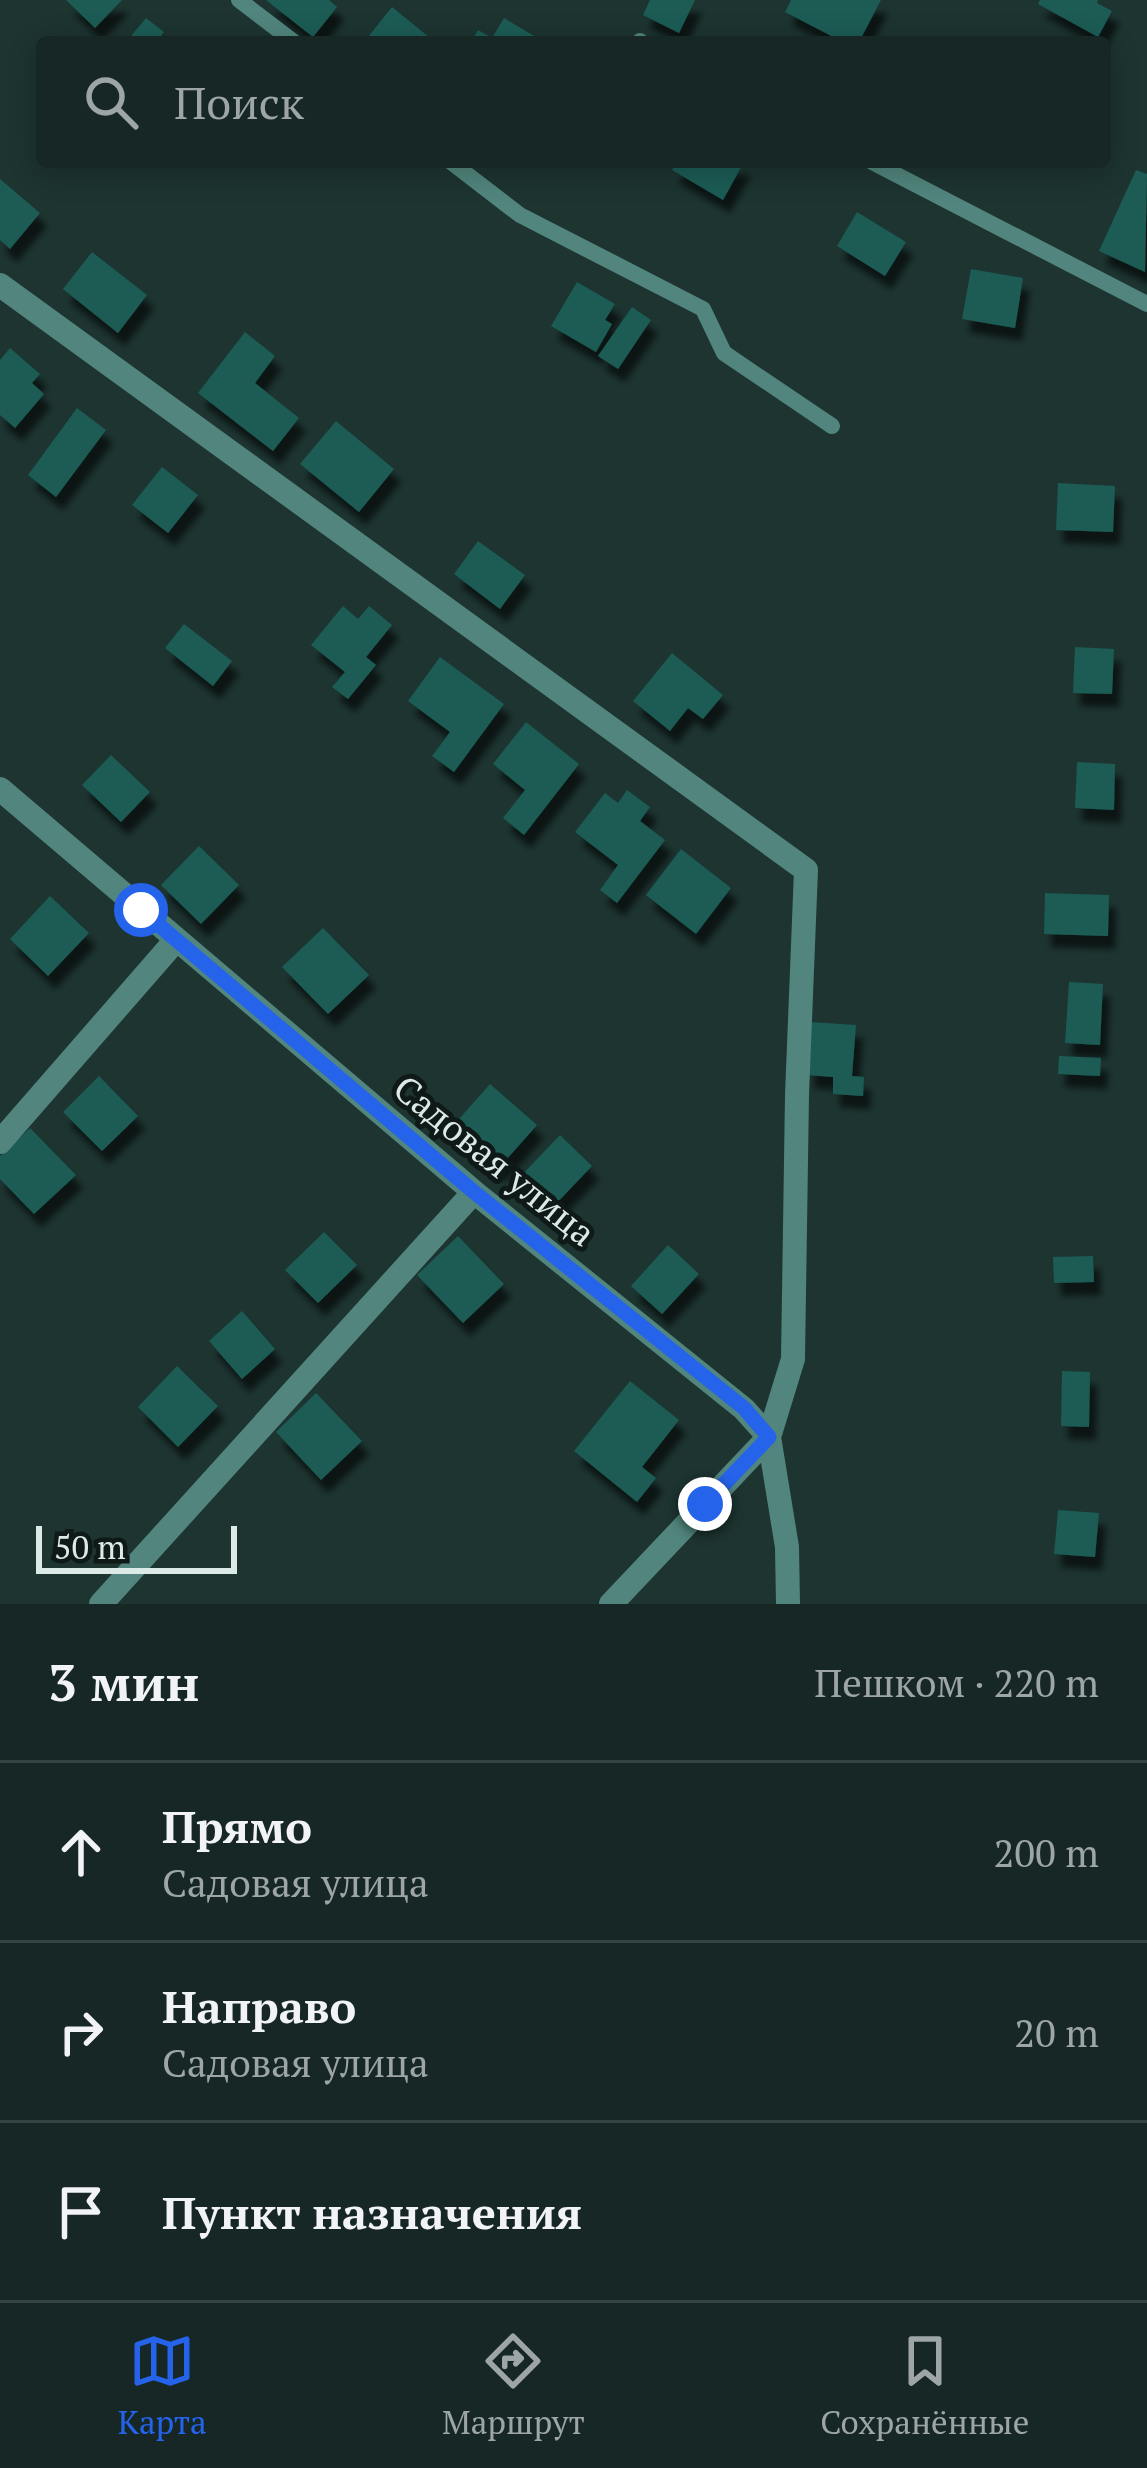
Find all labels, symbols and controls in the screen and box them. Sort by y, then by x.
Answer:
search box [36,36,1111,168]
icon: search [78,69,144,135]
text: Поиск [174,72,304,132]
route start [114,883,168,937]
street label: Садовая улица [385,1064,605,1256]
route end [678,1477,732,1531]
scale bar [36,1520,237,1573]
text: 50 m [54,1525,126,1568]
text: 3 мин [48,1648,199,1716]
text: Пешком · 220 m [814,1656,1099,1708]
text: Прямо [162,1796,312,1856]
icon: ahead [48,1819,114,1885]
text: 200 m [994,1826,1099,1878]
text: Садовая улица [162,1856,429,1908]
text: Направо [162,1976,356,2036]
icon: right [48,1999,114,2065]
text: 20 m [1014,2006,1099,2058]
text: Садовая улица [162,2036,429,2088]
icon: arrive [48,2179,114,2245]
text: Пункт назначения [162,2182,582,2242]
tab: Карта [118,2328,207,2443]
tab: Маршрут [442,2328,585,2443]
tab: Сохранённые [820,2328,1029,2443]

